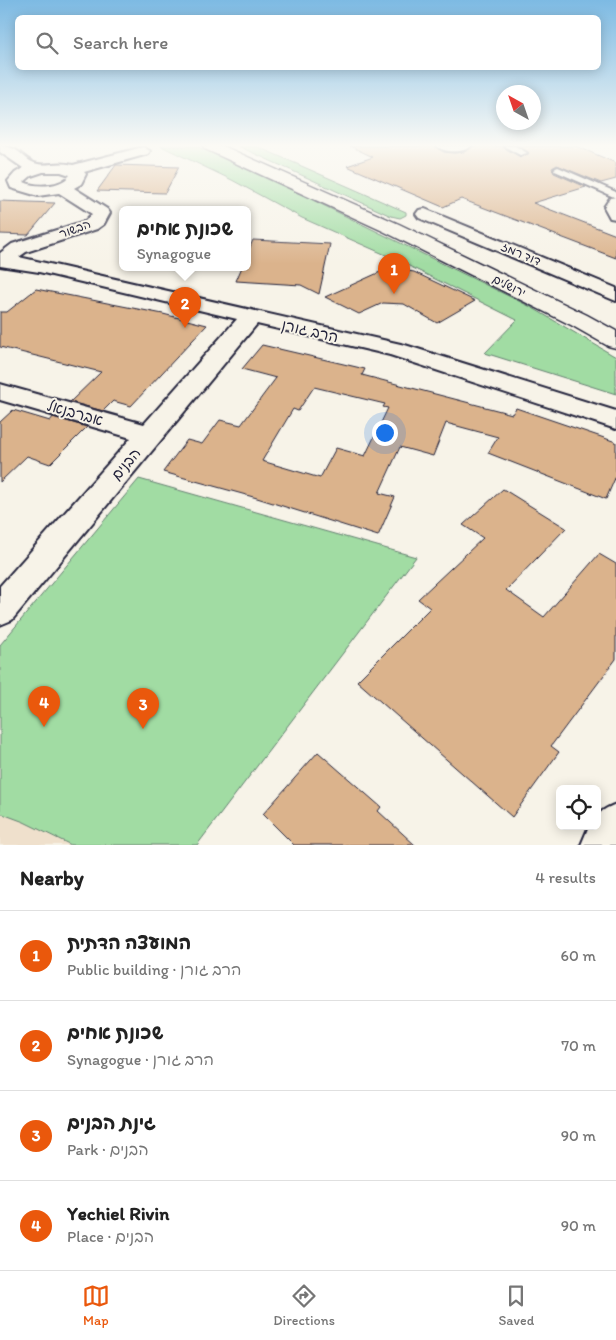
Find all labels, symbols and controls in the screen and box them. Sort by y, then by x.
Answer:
search box [15,15,601,70]
icon: search [33,29,61,57]
text: Search here [73,31,168,54]
north arrow [496,85,541,130]
popup [119,206,251,271]
street label: הבשור [57,217,93,241]
text: שכונת אחים [137,217,233,240]
street label: דוד רמז [499,239,543,269]
text: Synagogue [137,244,211,263]
pin: 1 [378,253,410,294]
street label: ירושלים [490,272,528,300]
pin: 2 [169,287,201,328]
street label: הרב גורן [280,316,340,346]
street label: אברבנאל [45,396,105,430]
your location [372,420,398,446]
street label: הבנים [107,444,145,484]
pin: 4 [28,686,60,727]
pin: 3 [127,688,159,729]
map controls [556,785,601,830]
button: locate [556,785,601,830]
text: Nearby [20,865,84,890]
text: 4 results [535,868,596,887]
text: המועצה הדתית [67,931,191,954]
text: 1 [32,946,40,965]
text: 60 m [561,946,596,965]
text: Public building · הרב גורן [67,960,241,979]
text: שכונת אחים [67,1021,164,1044]
text: 2 [32,1036,40,1055]
text: 70 m [561,1036,596,1055]
text: Synagogue · הרב גורן [67,1050,214,1069]
text: גינת הבנים [67,1111,156,1134]
text: 3 [32,1126,40,1145]
text: 90 m [561,1126,596,1145]
text: Park · הבנים [67,1140,149,1159]
text: Yechiel Rivin [67,1202,169,1225]
text: 4 [31,1216,41,1235]
text: 90 m [561,1216,596,1235]
text: Place · הבנים [67,1227,154,1246]
tab: Map [82,1282,110,1329]
tab: Directions [273,1282,335,1329]
tab: Saved [498,1282,534,1329]

